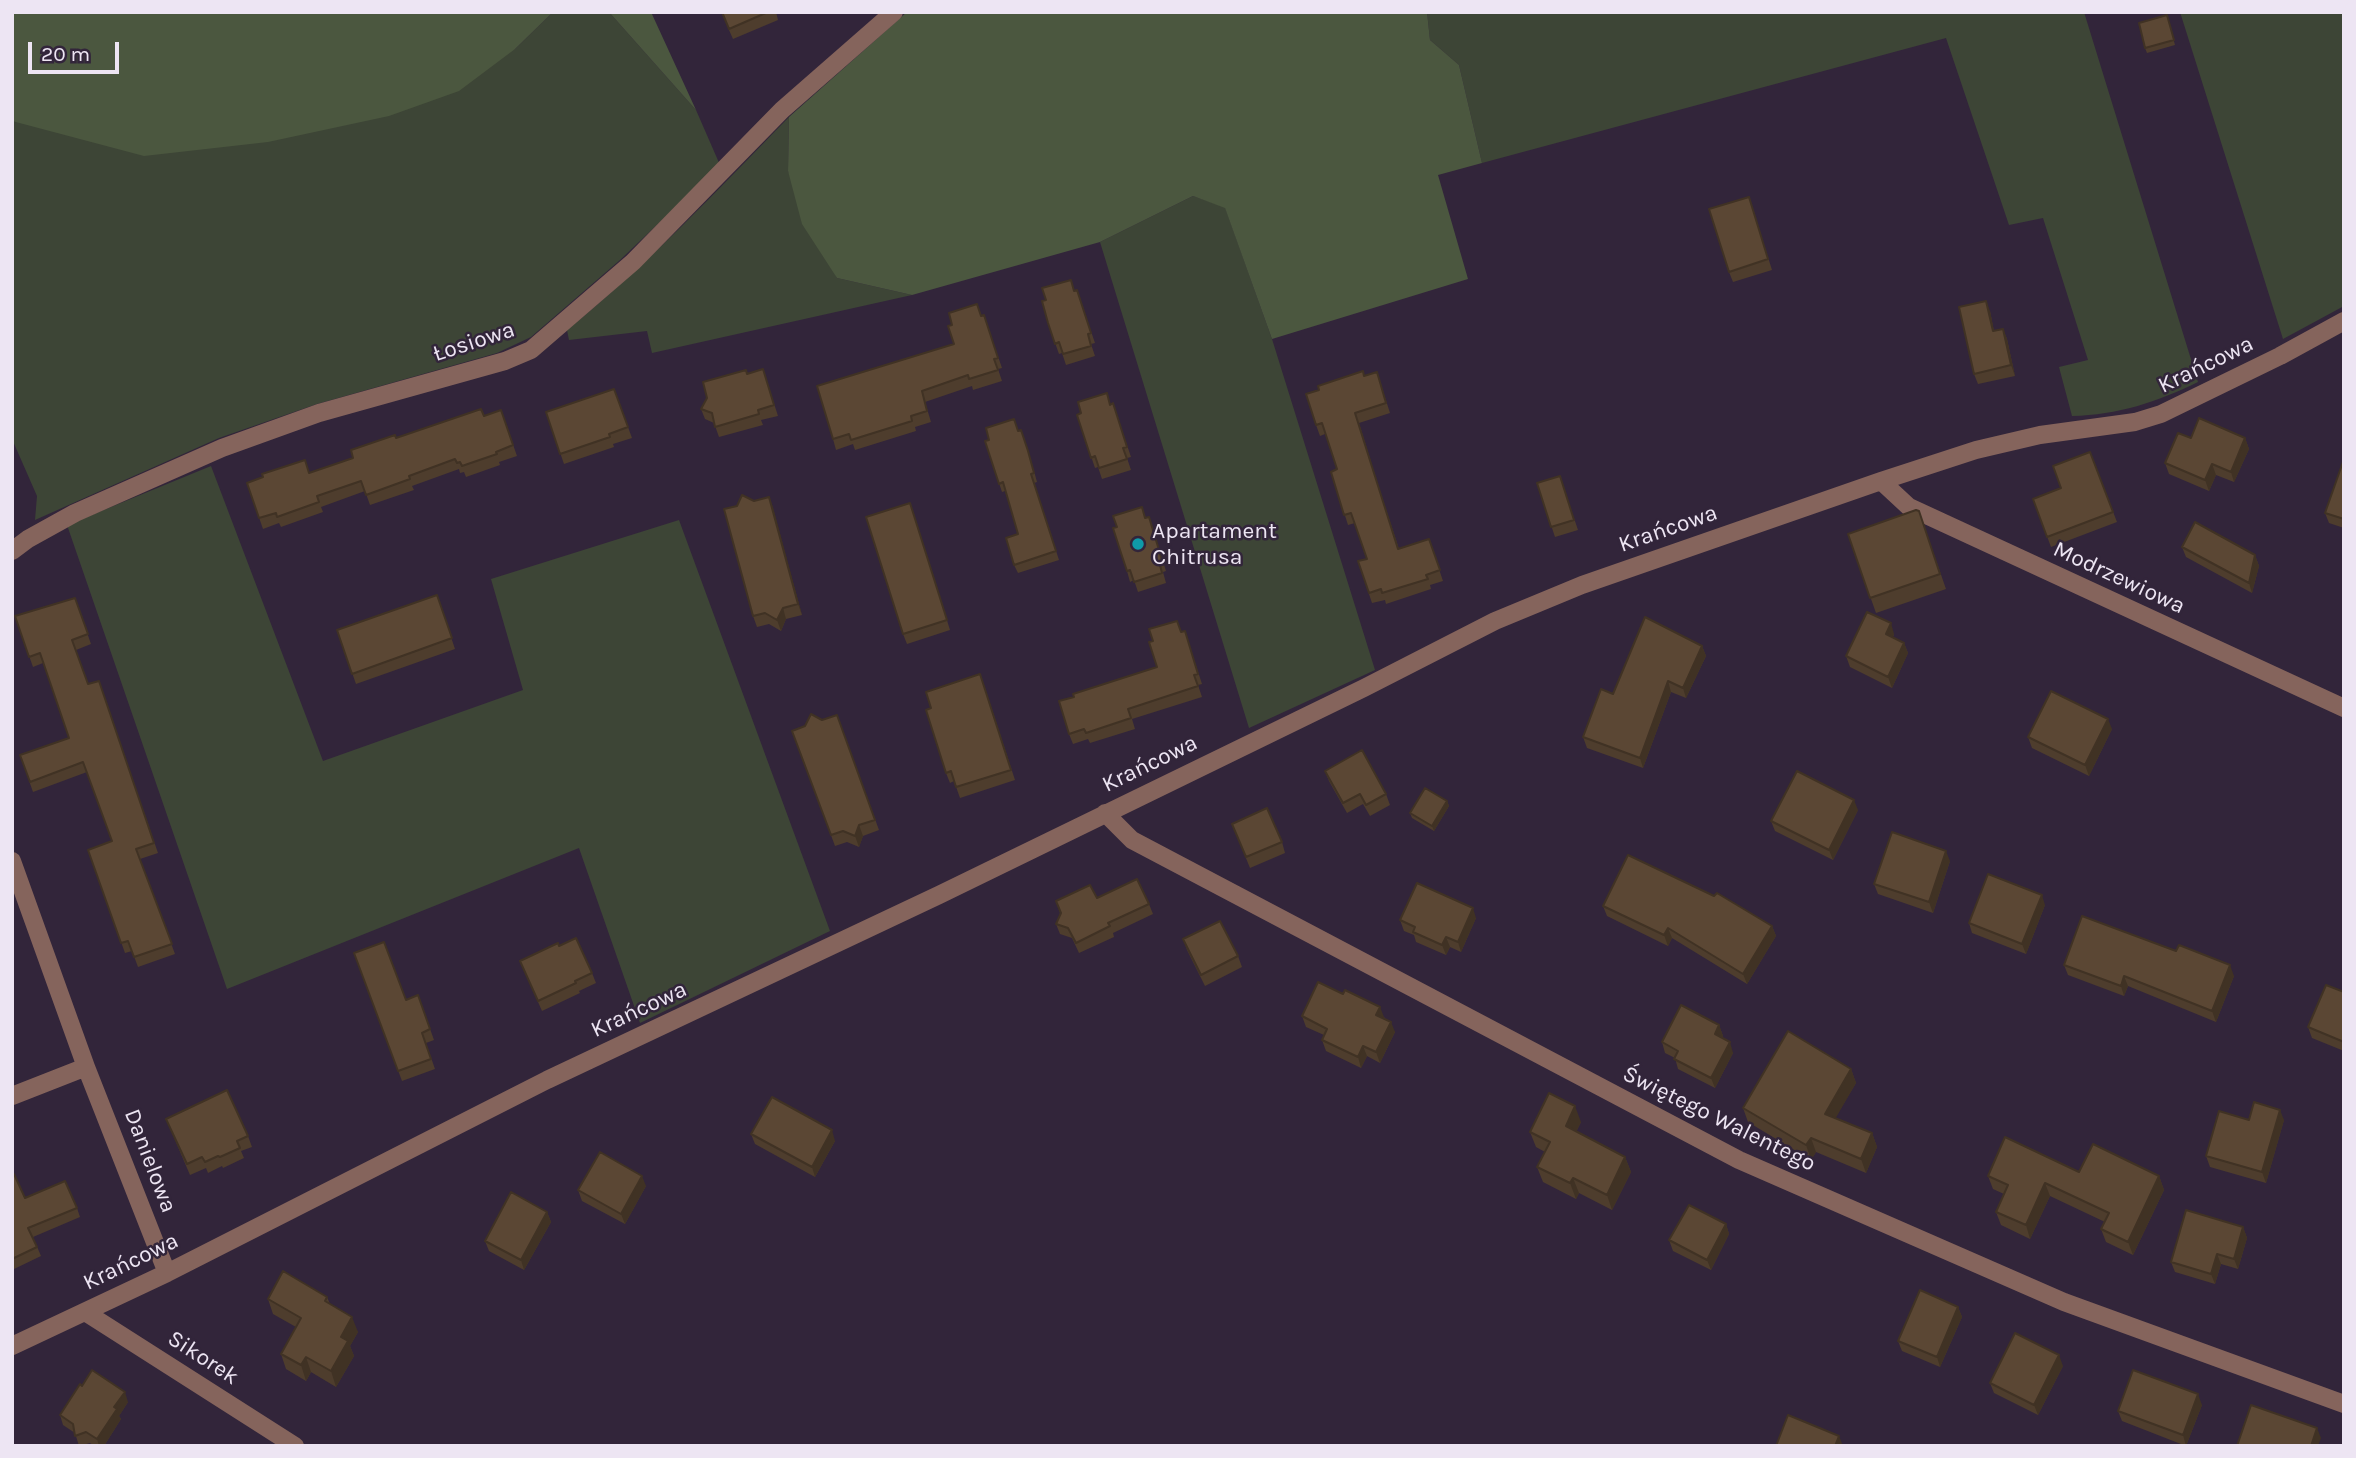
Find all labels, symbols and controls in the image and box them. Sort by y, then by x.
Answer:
scale bar [32,28,122,72]
text: 20 m [41,42,90,66]
street label: Łosiowa [430,316,518,368]
street label: Krańcowa [2154,330,2258,400]
street label: Krańcowa [1615,499,1721,559]
place label: Apartament Chitrusa [1152,517,1277,571]
street label: Modrzewiowa [2049,535,2189,621]
marker: Apartament Chitrusa [1130,536,1146,552]
street label: Krańcowa [1098,729,1202,799]
street label: Krańcowa [587,976,691,1044]
street label: Świętego Walentego [1618,1060,1820,1178]
street label: Danielowa [118,1105,182,1217]
street label: Krańcowa [79,1227,183,1297]
street label: Sikorek [162,1325,244,1391]

